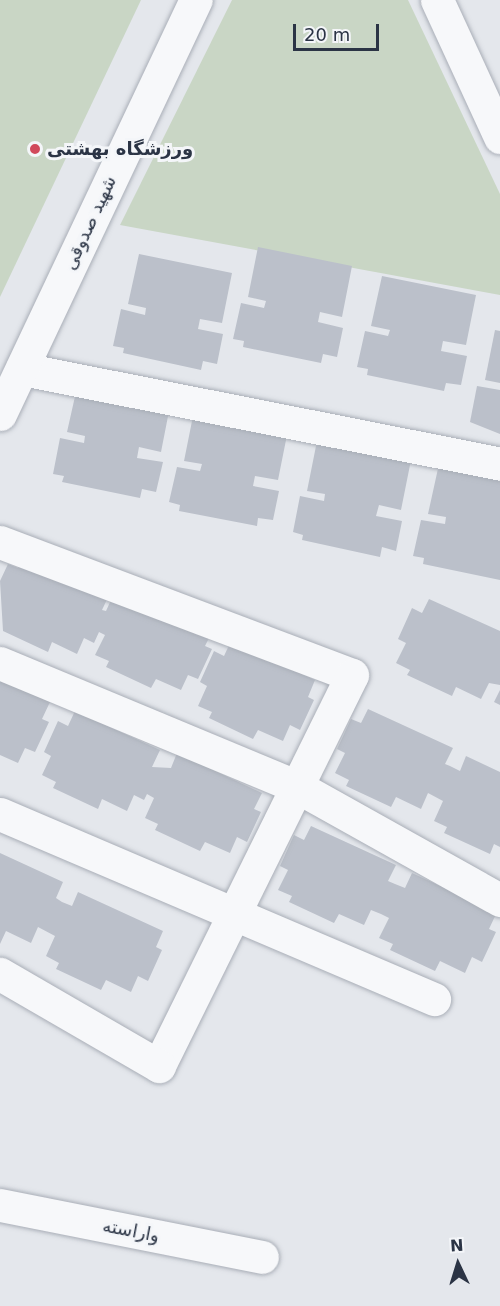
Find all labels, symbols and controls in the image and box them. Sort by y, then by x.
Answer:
scale bar [296,12,382,50]
text: 20 m [304,24,350,45]
place label: ورزشگاه بهشتی [47,138,193,160]
marker: ورزشگاه بهشتی [28,142,42,156]
street label: شهید صدوقی [59,173,121,273]
street label: واراسته [101,1215,161,1247]
north arrow [428,1234,488,1294]
text: N [449,1236,464,1255]

